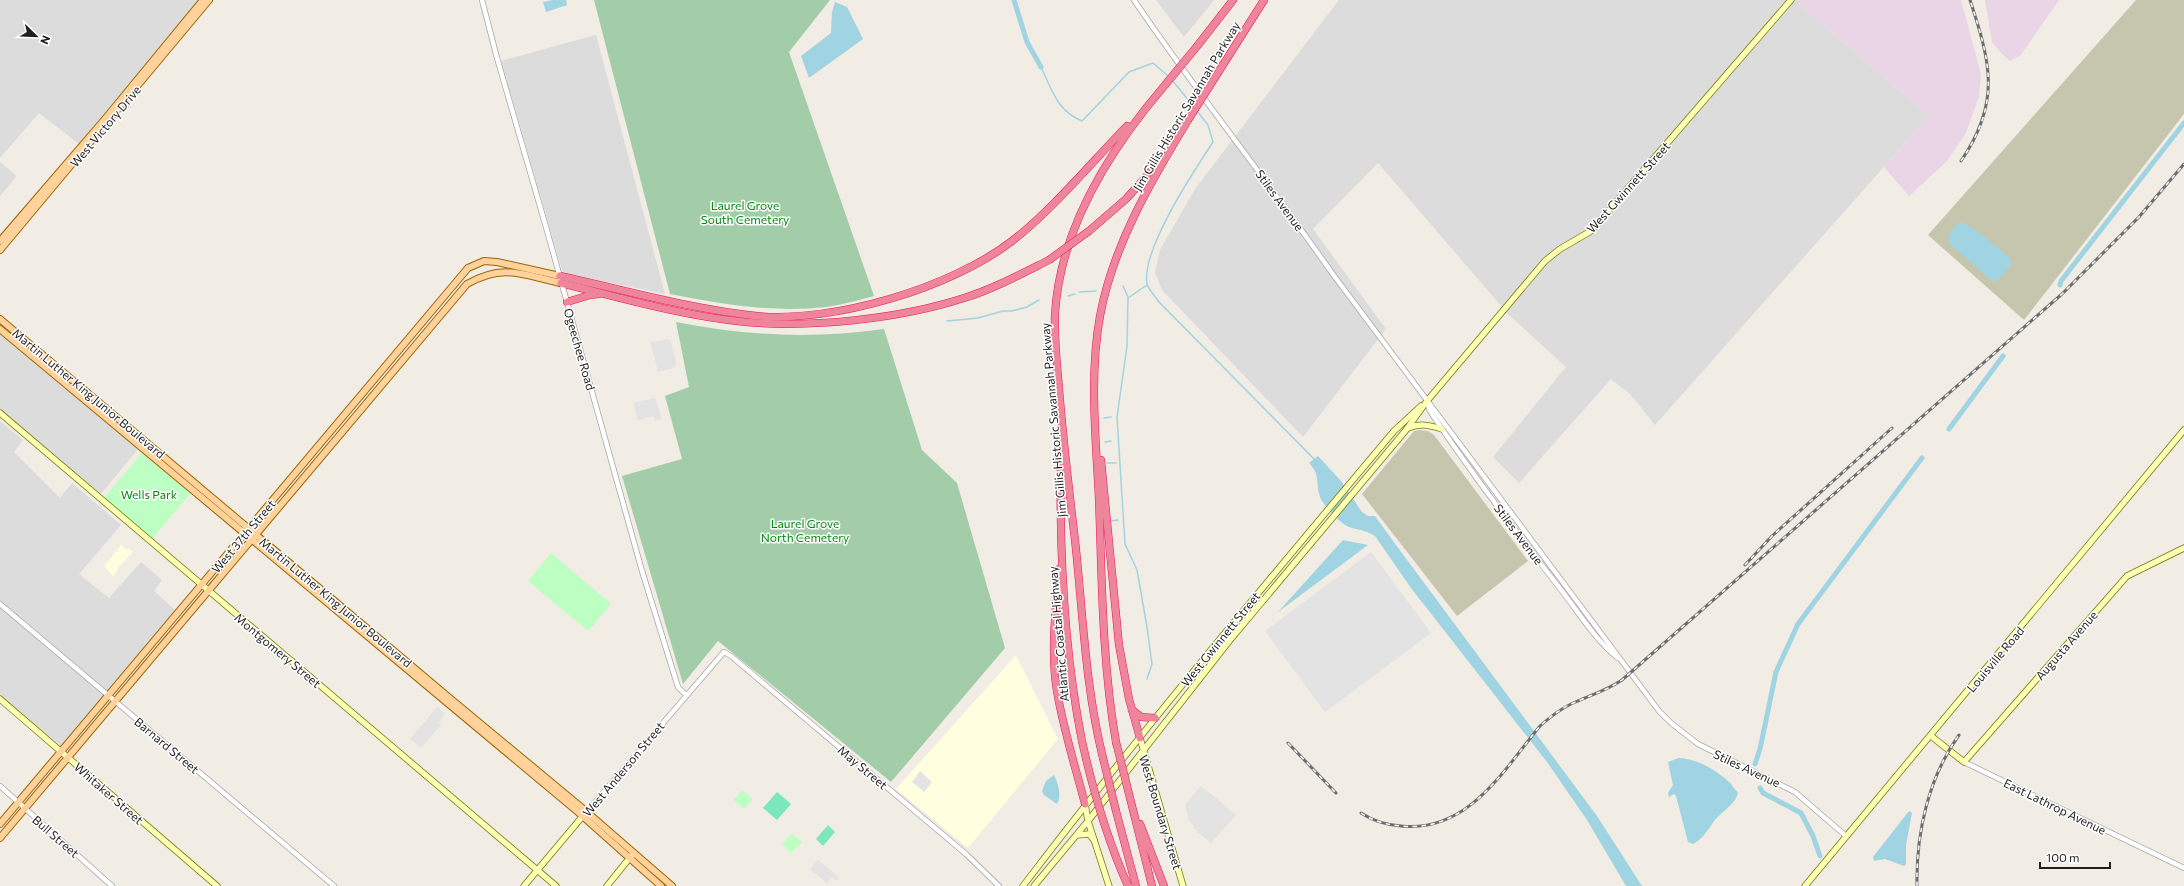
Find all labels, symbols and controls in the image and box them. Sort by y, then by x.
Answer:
north arrow [16,16,56,56]
street label: Jim Gillis Historic Savannah Parkway [1130,19,1243,194]
text: N [38,34,53,46]
street label: West Victory Drive [67,82,143,170]
street label: West Gwinnett Street [1583,139,1673,235]
street label: Stiles Avenue [1253,167,1307,233]
park label: Laurel Grove South Cemetery [701,198,789,226]
street label: Ogeechee Road [562,306,598,392]
street label: Jim Gillis Historic Savannah Parkway [1038,322,1069,518]
street label: Martin Luther King Junior Boulevard [9,325,168,462]
park label: Wells Park [121,487,178,501]
street label: West 37th Street [208,496,278,576]
street label: Stiles Avenue [1492,501,1546,567]
park label: Laurel Grove North Cemetery [761,516,849,544]
street label: Martin Luther King Junior Boulevard [256,534,415,671]
street label: Atlantic Coastal Highway [1045,566,1071,702]
street label: West Gwinnett Street [1178,589,1263,689]
street label: Augusta Avenue [2032,608,2100,682]
street label: Montgomery Street [232,610,324,690]
street label: Louisville Road [1964,623,2026,695]
street label: Barnard Street [132,714,202,776]
street label: West Anderson Street [579,719,667,819]
street label: May Street [836,742,891,792]
street label: Stiles Avenue [1711,746,1783,790]
street label: West Boundary Street [1137,753,1185,871]
street label: Whitaker Street [72,759,146,827]
street label: East Lathrop Avenue [2002,775,2108,837]
street label: Bull Street [30,812,82,860]
scale bar [2040,844,2110,870]
text: 100 m [2046,850,2080,864]

